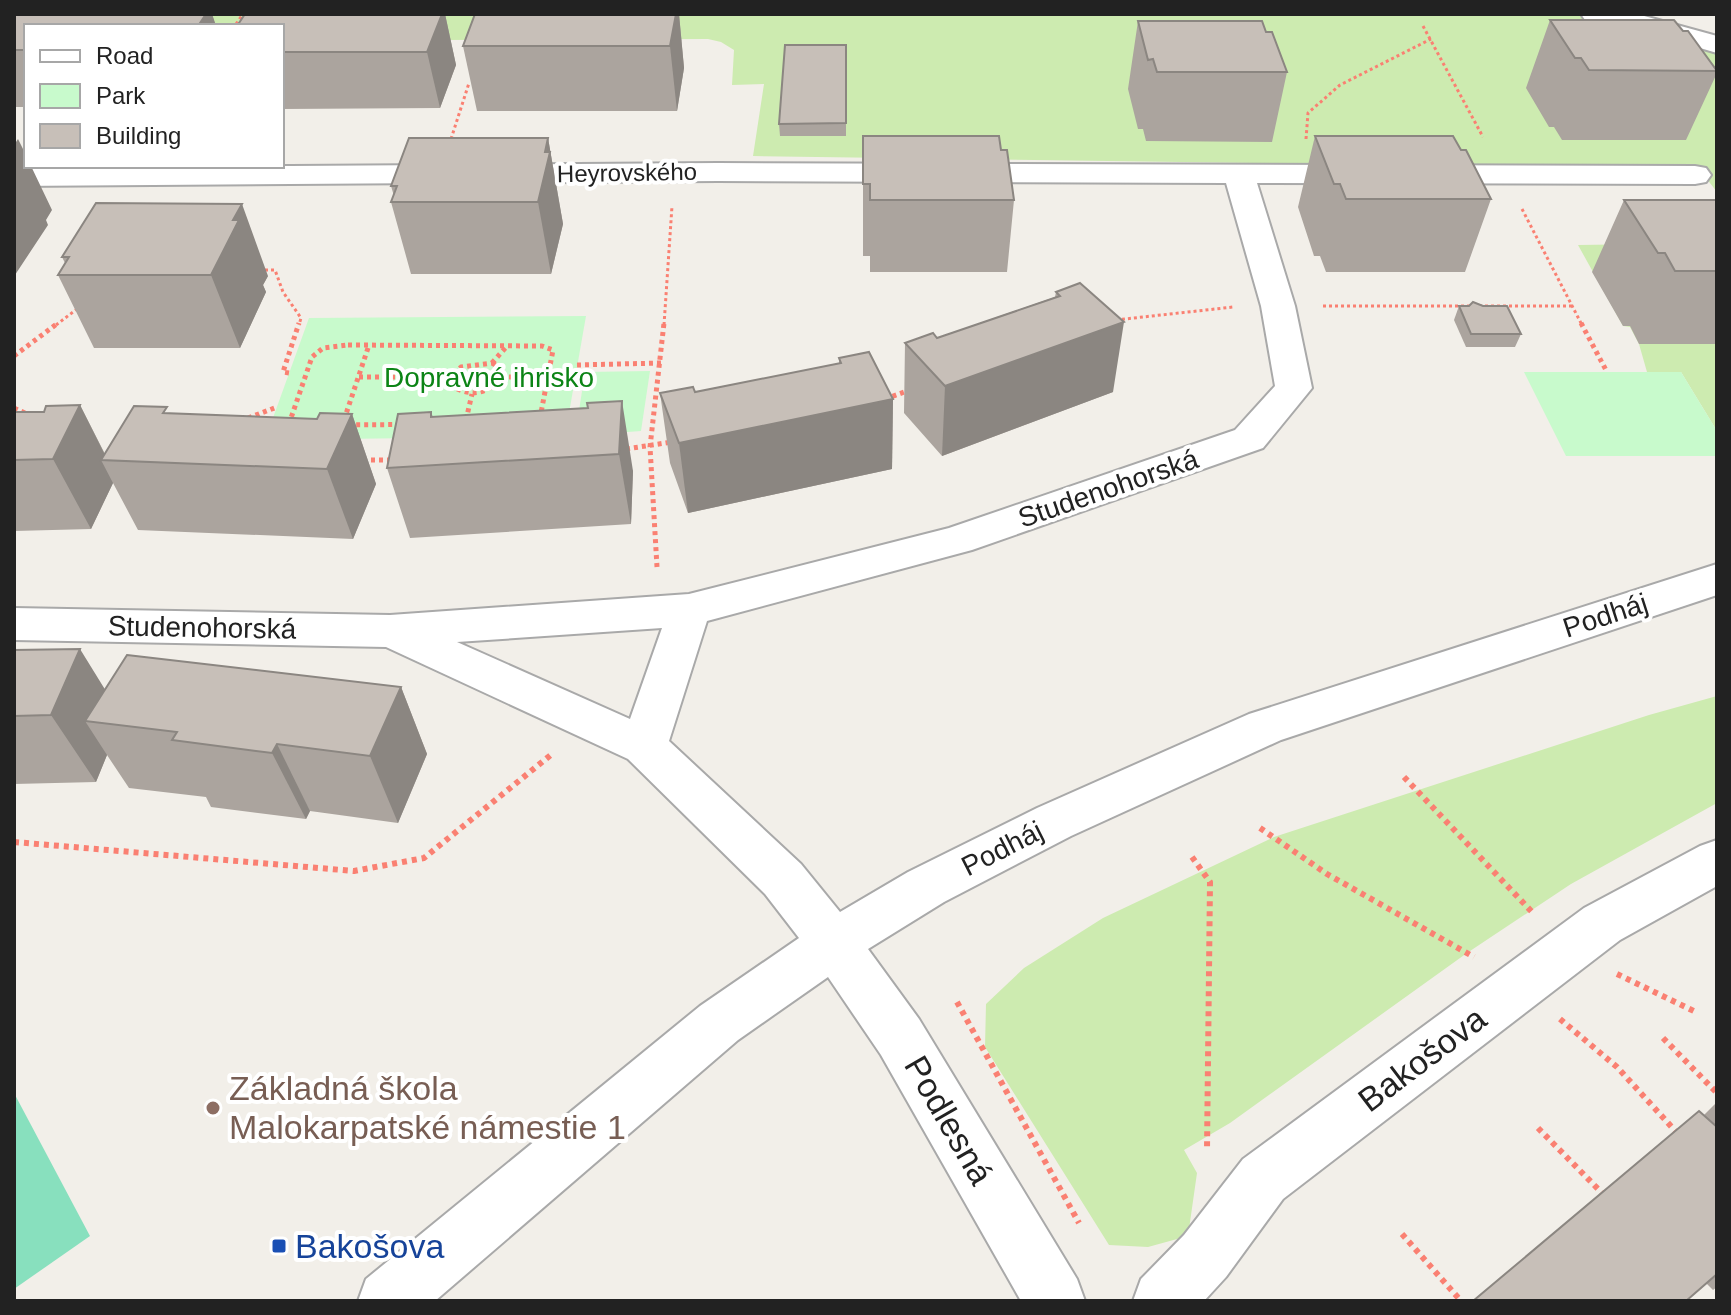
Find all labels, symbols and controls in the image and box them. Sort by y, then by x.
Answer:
legend [24,24,284,168]
text: Road [96,42,153,69]
text: Park [96,82,146,109]
text: Building [96,122,181,149]
street label: Heyrovského [557,158,697,187]
park label: Dopravné ihrisko [384,362,594,393]
street label: Studenohorská [1014,443,1203,534]
street label: Podháj [1559,587,1651,644]
street label: Studenohorská [108,610,297,645]
street label: Podháj [956,815,1048,882]
street label: Bakošova [1351,999,1493,1119]
street label: Podlesná [897,1049,1001,1191]
place label: Základná škola Malokarpatské námestie 1 [229,1069,626,1146]
marker: Základná škola Malokarpatské námestie 1 [204,1099,222,1117]
place label: Bakošova [295,1227,444,1265]
marker: Bakošova [270,1237,288,1255]

